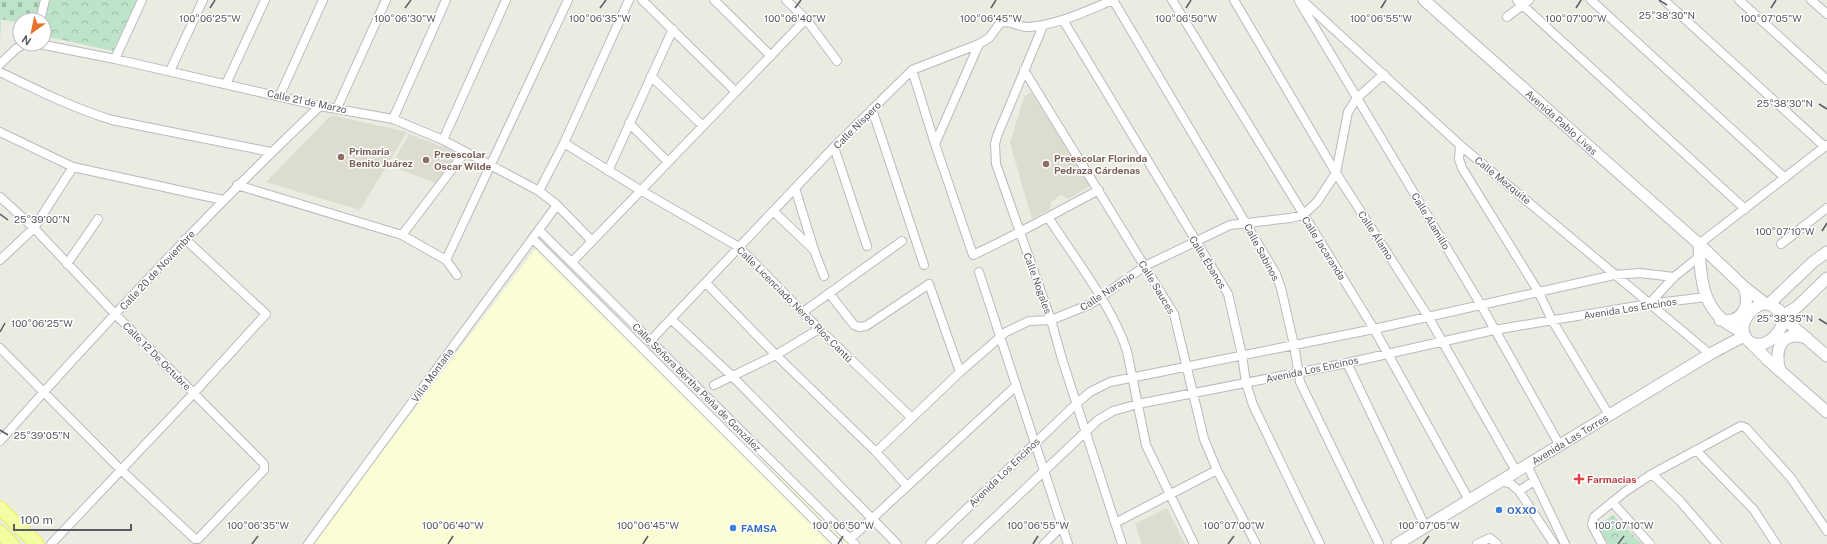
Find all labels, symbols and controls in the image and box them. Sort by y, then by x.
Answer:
text: 25°38'30"N [1639,9,1695,21]
north arrow [12,12,52,52]
text: 100°06'25"W [179,12,241,24]
text: 100°06'30"W [374,12,436,24]
text: 100°06'35"W [569,12,632,24]
text: 100°06'40"W [764,12,826,24]
text: 100°06'45"W [960,12,1022,24]
text: 100°06'50"W [1155,12,1217,24]
text: 100°06'55"W [1350,12,1413,24]
text: 100°07'00"W [1545,12,1607,24]
text: 100°07'05"W [1740,12,1802,24]
text: N [20,33,33,48]
street label: Calle 21 de Marzo [266,87,348,115]
street label: Avenida Pablo Livas [1523,87,1600,157]
text: 25°38'30"N [1757,97,1813,109]
street label: Calle Níspero [831,99,883,151]
place label: Primaria Benito Juárez [349,145,413,169]
place label: Preescolar Oscar Wilde [434,148,492,172]
marker: Primaria Benito Juárez [336,152,346,162]
place label: Preescolar Florinda Pedraza Cárdenas [1054,152,1148,176]
street label: Calle Mezquite [1472,154,1534,207]
marker: Preescolar Oscar Wilde [421,155,431,165]
marker: Preescolar Florinda Pedraza Cárdenas [1041,159,1051,169]
street label: Calle Alamillo [1409,190,1453,252]
street label: Calle Álamo [1356,208,1396,262]
text: 25°39'00"N [14,213,70,225]
street label: Calle Jacaranda [1300,214,1348,282]
street label: Calle Sabinos [1242,221,1282,283]
text: 100°07'10"W [1755,225,1815,237]
street label: Calle 20 de Noviembre [117,227,197,312]
street label: Calle Ébanos [1187,233,1229,291]
street label: Calle Licenciado Nereo Ríos Cantú [735,244,856,365]
street label: Calle Nogales [1021,251,1055,315]
street label: Calle Sauces [1136,258,1178,316]
street label: Calle Naranjo [1078,269,1137,313]
street label: Avenida Los Encinos [1583,295,1677,321]
text: 25°38'35"N [1757,312,1813,324]
text: 100°06'25"W [11,317,73,329]
street label: Calle 12 De Octubre [121,320,194,393]
street label: Calle Señora Bertha Peña de González [630,320,764,454]
street label: Villa Montaña [408,346,456,404]
street label: Avenida Los Encinos [1265,353,1359,385]
street label: Avenida Las Torres [1529,411,1610,467]
text: 25°39'05"N [14,429,70,441]
street label: Avenida Los Encinos [966,435,1042,509]
place label: Farmacias [1587,473,1636,485]
marker: Farmacias [1574,474,1584,484]
place label: OXXO [1507,504,1537,516]
marker: OXXO [1494,505,1504,515]
scale bar [14,506,131,532]
text: 100 m [20,513,53,527]
text: 100°06'35"W [227,519,290,531]
text: 100°06'40"W [422,519,484,531]
text: 100°06'45"W [617,519,679,531]
text: 100°06'50"W [812,519,874,531]
text: 100°06'55"W [1007,519,1070,531]
text: 100°07'00"W [1203,519,1265,531]
text: 100°07'05"W [1398,519,1460,531]
text: 100°07'10"W [1594,519,1654,531]
place label: FAMSA [741,522,777,534]
marker: FAMSA [728,523,738,533]

